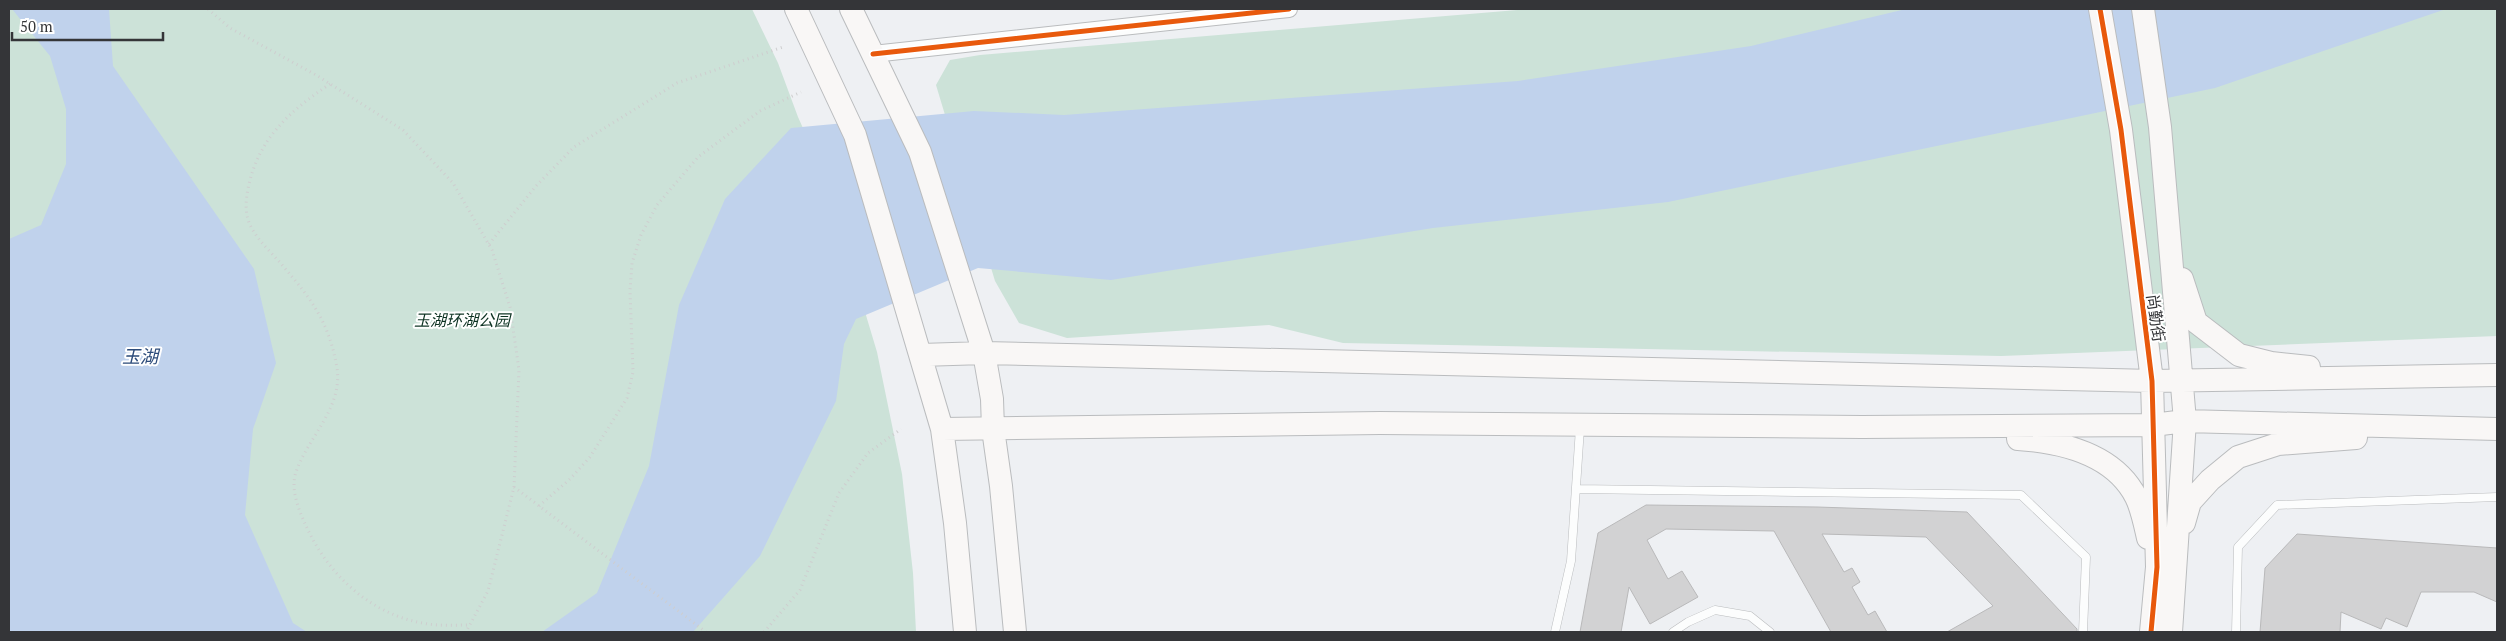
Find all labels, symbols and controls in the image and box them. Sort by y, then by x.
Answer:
scale bar [12,10,164,42]
text: 50 m [20,16,53,36]
street label: 尚勤街 [2142,293,2170,343]
park label: 玉湖环湖公园 [414,309,512,331]
water label: 玉湖 [122,344,161,368]

